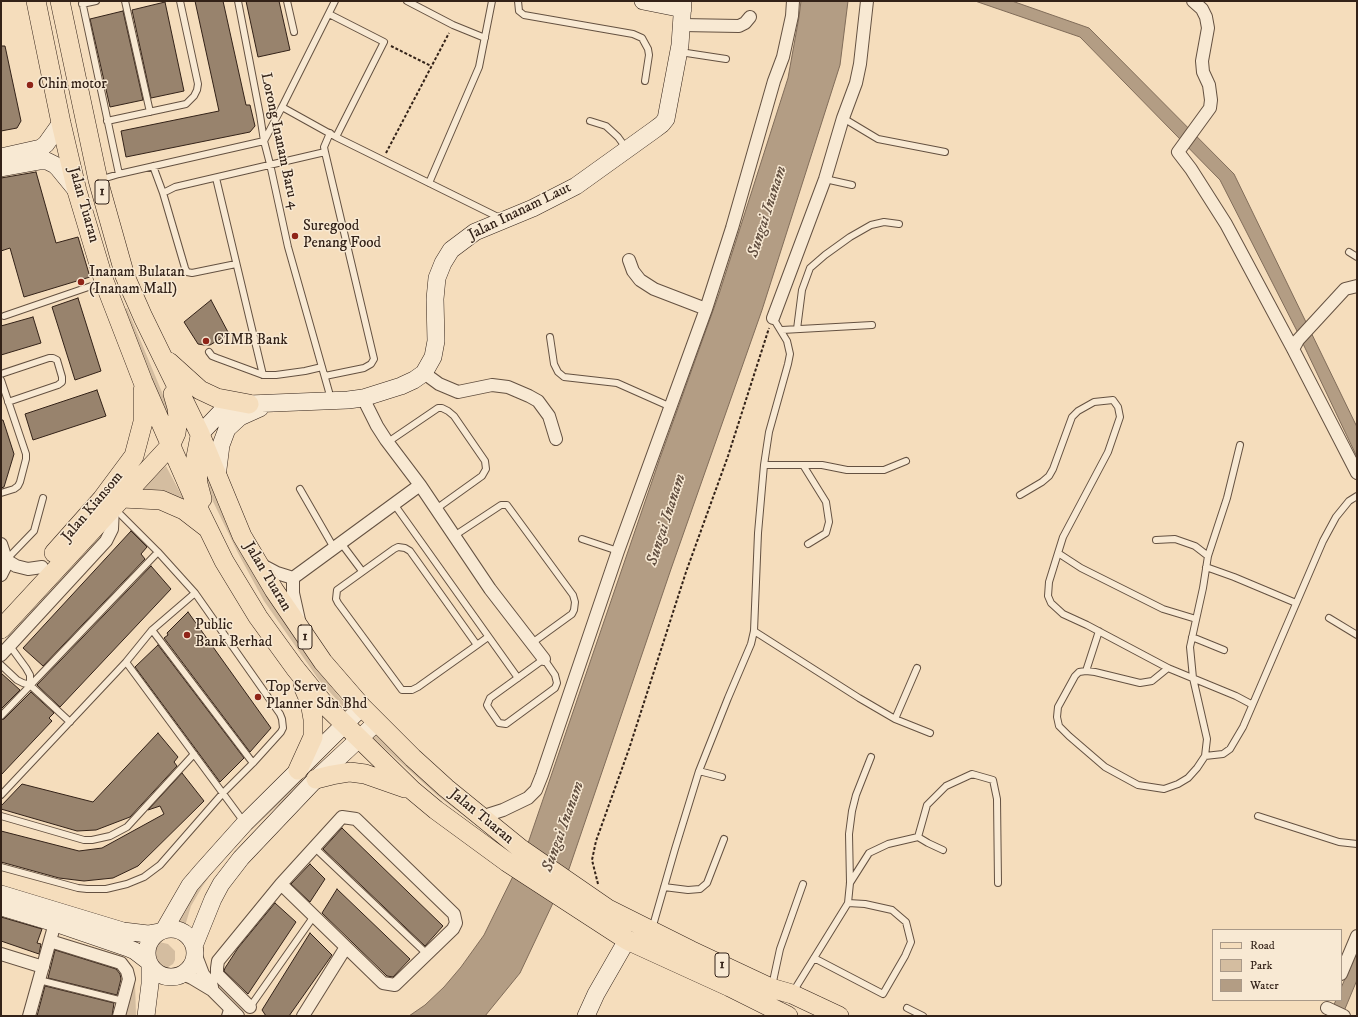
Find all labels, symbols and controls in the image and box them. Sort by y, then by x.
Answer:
street label: Lorong Inanam Baru 4 [256,71,302,211]
place label: Chin motor [38,76,107,94]
marker: Chin motor [25,80,35,90]
water label: Sungai Inanam [744,164,792,260]
street label: Jalan Tuaran [64,165,102,245]
street label: Jalan Inanam Laut [466,179,574,245]
road number: 1 [95,180,109,204]
place label: Suregood Penang Food [303,218,381,253]
marker: Suregood Penang Food [290,231,300,241]
place label: Inanam Bulatan (Inanam Mall) [89,264,185,299]
marker: Inanam Bulatan (Inanam Mall) [76,277,86,287]
place label: CIMB Bank [214,332,288,350]
marker: CIMB Bank [201,336,211,346]
street label: Jalan Kiansom [58,468,128,546]
water label: Sungai Inanam [643,472,691,568]
street label: Jalan Tuaran [239,539,295,615]
place label: Public Bank Berhad [195,617,272,652]
road number: 1 [298,625,312,649]
marker: Public Bank Berhad [182,630,192,640]
place label: Top Serve Planner Sdn Bhd [266,679,367,714]
marker: Top Serve Planner Sdn Bhd [253,692,263,702]
water label: Sungai Inanam [539,779,589,875]
street label: Jalan Tuaran [445,786,517,848]
legend [1212,929,1342,1001]
text: Road [1250,938,1275,953]
road number: 1 [715,953,729,977]
text: Park [1250,958,1272,973]
text: Water [1250,978,1279,993]

